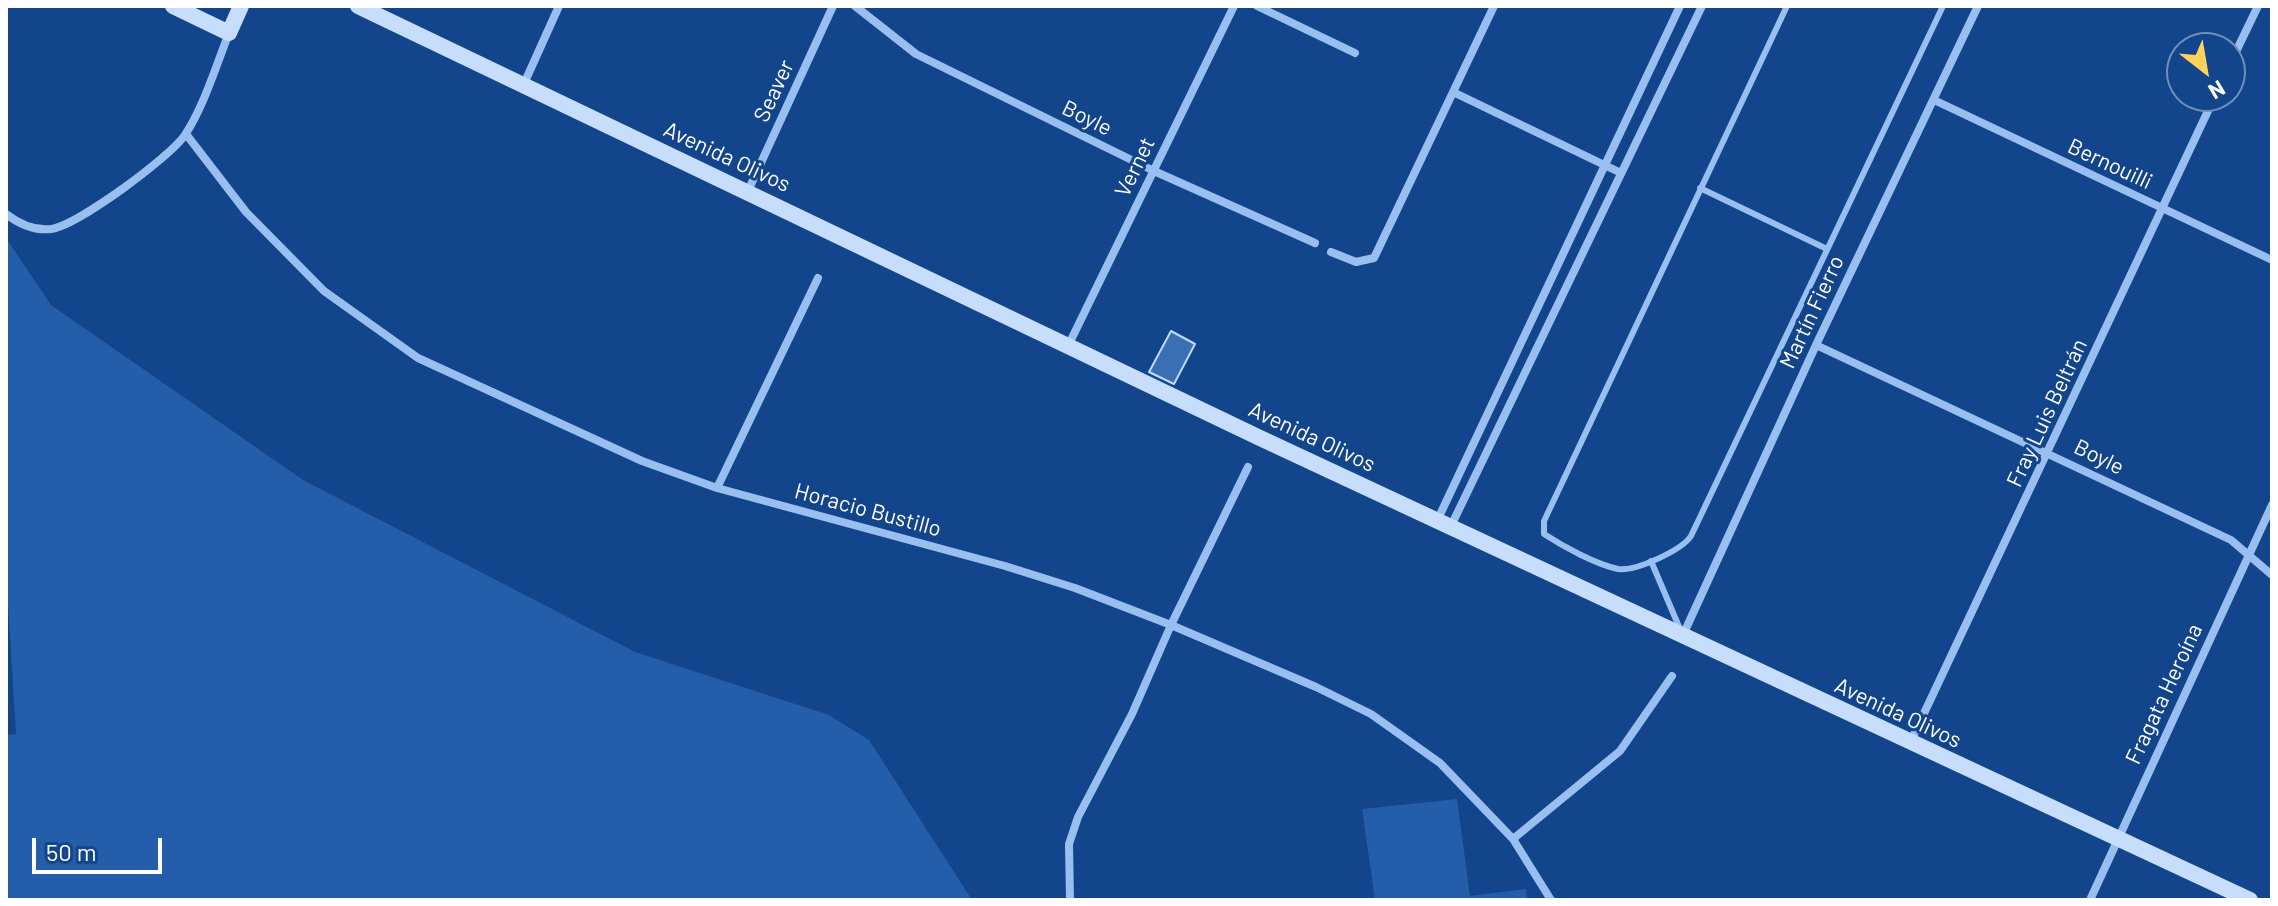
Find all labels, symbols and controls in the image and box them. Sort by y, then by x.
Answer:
north arrow [2166,32,2246,112]
street label: Seaver [748,56,800,126]
text: N [2204,76,2230,106]
street label: Boyle [1058,95,1116,141]
street label: Avenida Olivos [659,116,795,198]
street label: Vernet [1109,133,1161,201]
street label: Bernouilli [2063,133,2157,195]
street label: Martín Fierro [1774,251,1850,373]
street label: Fray Luis Beltrán [2001,335,2093,491]
street label: Avenida Olivos [1244,396,1380,478]
street label: Boyle [2070,434,2128,480]
street label: Horacio Bustillo [792,478,944,542]
street label: Fragata Heroína [2120,620,2208,768]
street label: Avenida Olivos [1830,672,1966,754]
scale bar [36,822,166,872]
text: 50 m [46,837,97,866]

